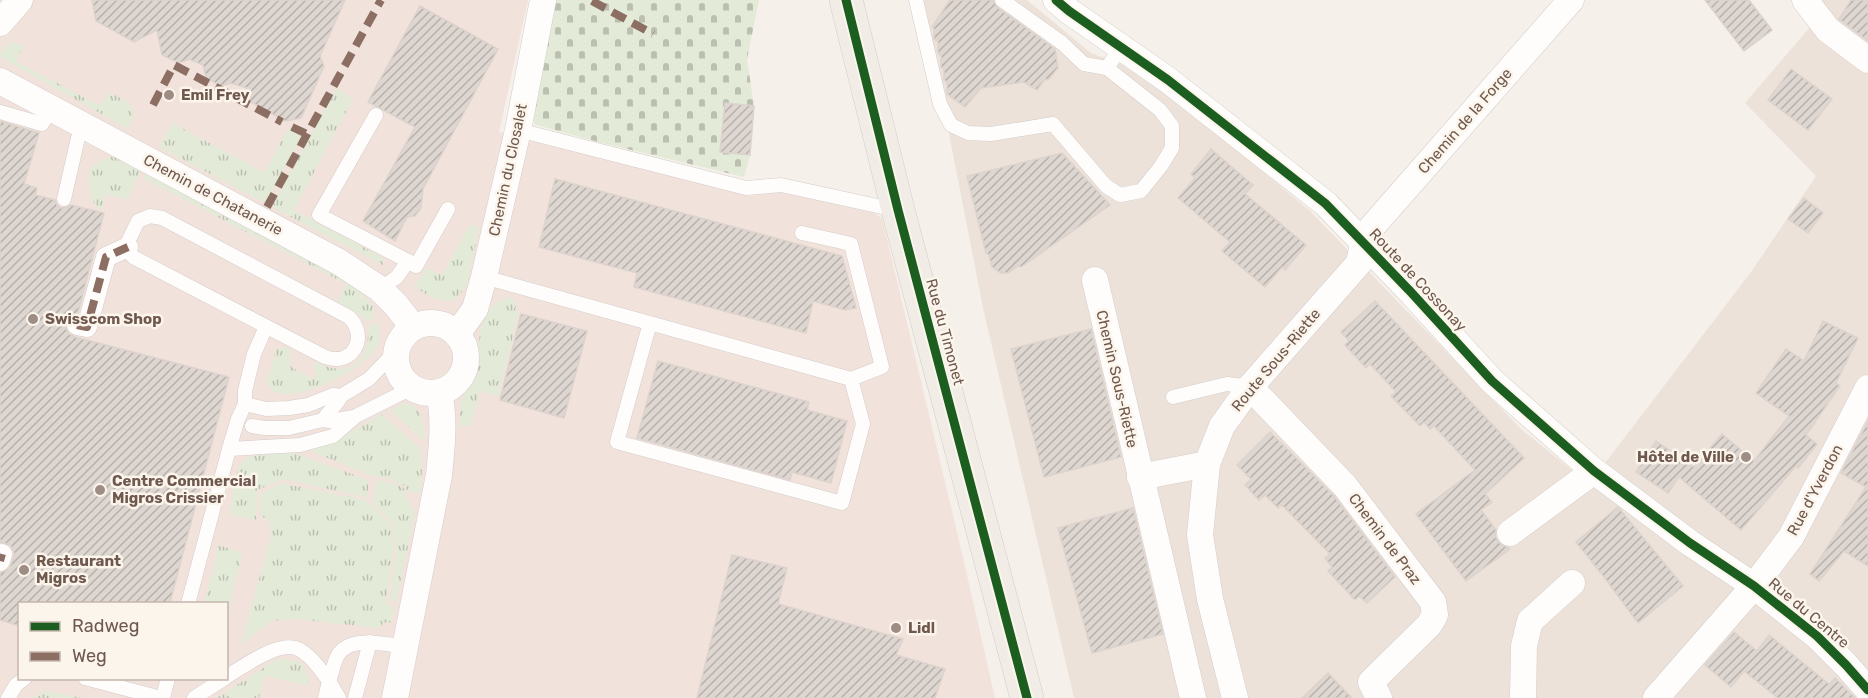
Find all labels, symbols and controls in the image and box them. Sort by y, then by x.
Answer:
street label: Chemin de la Forge [1414,65,1516,177]
place label: Emil Frey [181,86,250,104]
marker: Emil Frey [162,88,176,102]
street label: Chemin du Closalet [485,102,531,238]
street label: Chemin de Chatanerie [140,151,286,239]
street label: Route de Cossonay [1366,225,1470,335]
street label: Rue du Timonet [922,277,968,387]
street label: Route Sous-Riette [1228,305,1324,415]
street label: Chemin Sous-Riette [1092,308,1142,450]
place label: Swisscom Shop [45,310,162,328]
marker: Swisscom Shop [26,312,40,326]
street label: Rue d'Yverdon [1783,441,1847,539]
place label: Hôtel de Ville [1637,448,1734,466]
marker: Hôtel de Ville [1739,450,1753,464]
place label: Centre Commercial Migros Crissier [112,472,256,507]
marker: Centre Commercial Migros Crissier [93,483,107,497]
street label: Chemin de Praz [1345,490,1425,588]
place label: Restaurant Migros [36,552,121,587]
marker: Restaurant Migros [17,563,31,577]
street label: Rue du Centre [1765,574,1853,652]
legend [18,602,228,680]
text: Radweg [72,615,139,637]
place label: Lidl [908,619,935,637]
marker: Lidl [889,621,903,635]
text: Weg [72,645,107,667]

